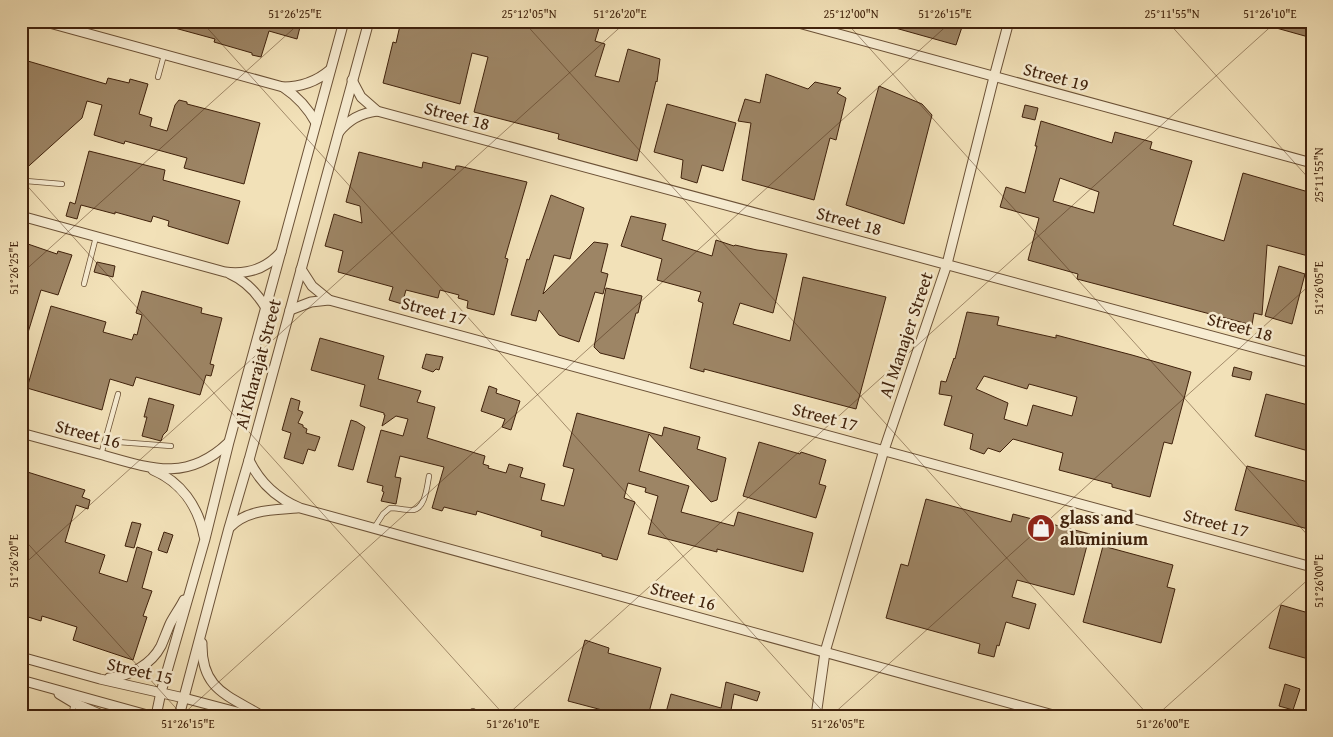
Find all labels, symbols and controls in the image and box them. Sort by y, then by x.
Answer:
text: 51°26'25"E [268,5,322,22]
text: 25°12'05"N [501,5,557,22]
text: 51°26'20"E [593,5,647,22]
text: 25°12'00"N [823,5,879,22]
text: 51°26'15"E [918,5,972,22]
text: 25°11'55"N [1144,5,1200,22]
text: 51°26'10"E [1243,5,1297,22]
street label: Street 19 [1020,55,1092,98]
street label: Street 18 [421,94,493,137]
text: 25°11'55"N [1310,147,1327,203]
street label: Street 18 [813,199,885,242]
text: 51°26'25"E [5,241,22,295]
text: 51°26'05"E [1310,261,1327,315]
street label: Al Manajer Street [871,267,940,402]
street label: Street 17 [398,289,470,332]
street label: Al Kharajat Street [227,295,288,432]
street label: Street 18 [1204,305,1276,348]
street label: Street 17 [789,395,861,438]
street label: Street 16 [52,412,124,455]
street label: Street 17 [1180,501,1252,544]
place label: glass and aluminium [1060,504,1149,552]
shop icon: glass and aluminium [1026,513,1056,543]
text: 51°26'20"E [5,534,22,588]
text: 51°26'00"E [1310,554,1327,608]
street label: Street 16 [647,574,719,617]
street label: Street 15 [105,650,176,691]
text: 51°26'15"E [161,715,215,732]
text: 51°26'10"E [486,715,540,732]
text: 51°26'05"E [811,715,865,732]
text: 51°26'00"E [1136,715,1190,732]

